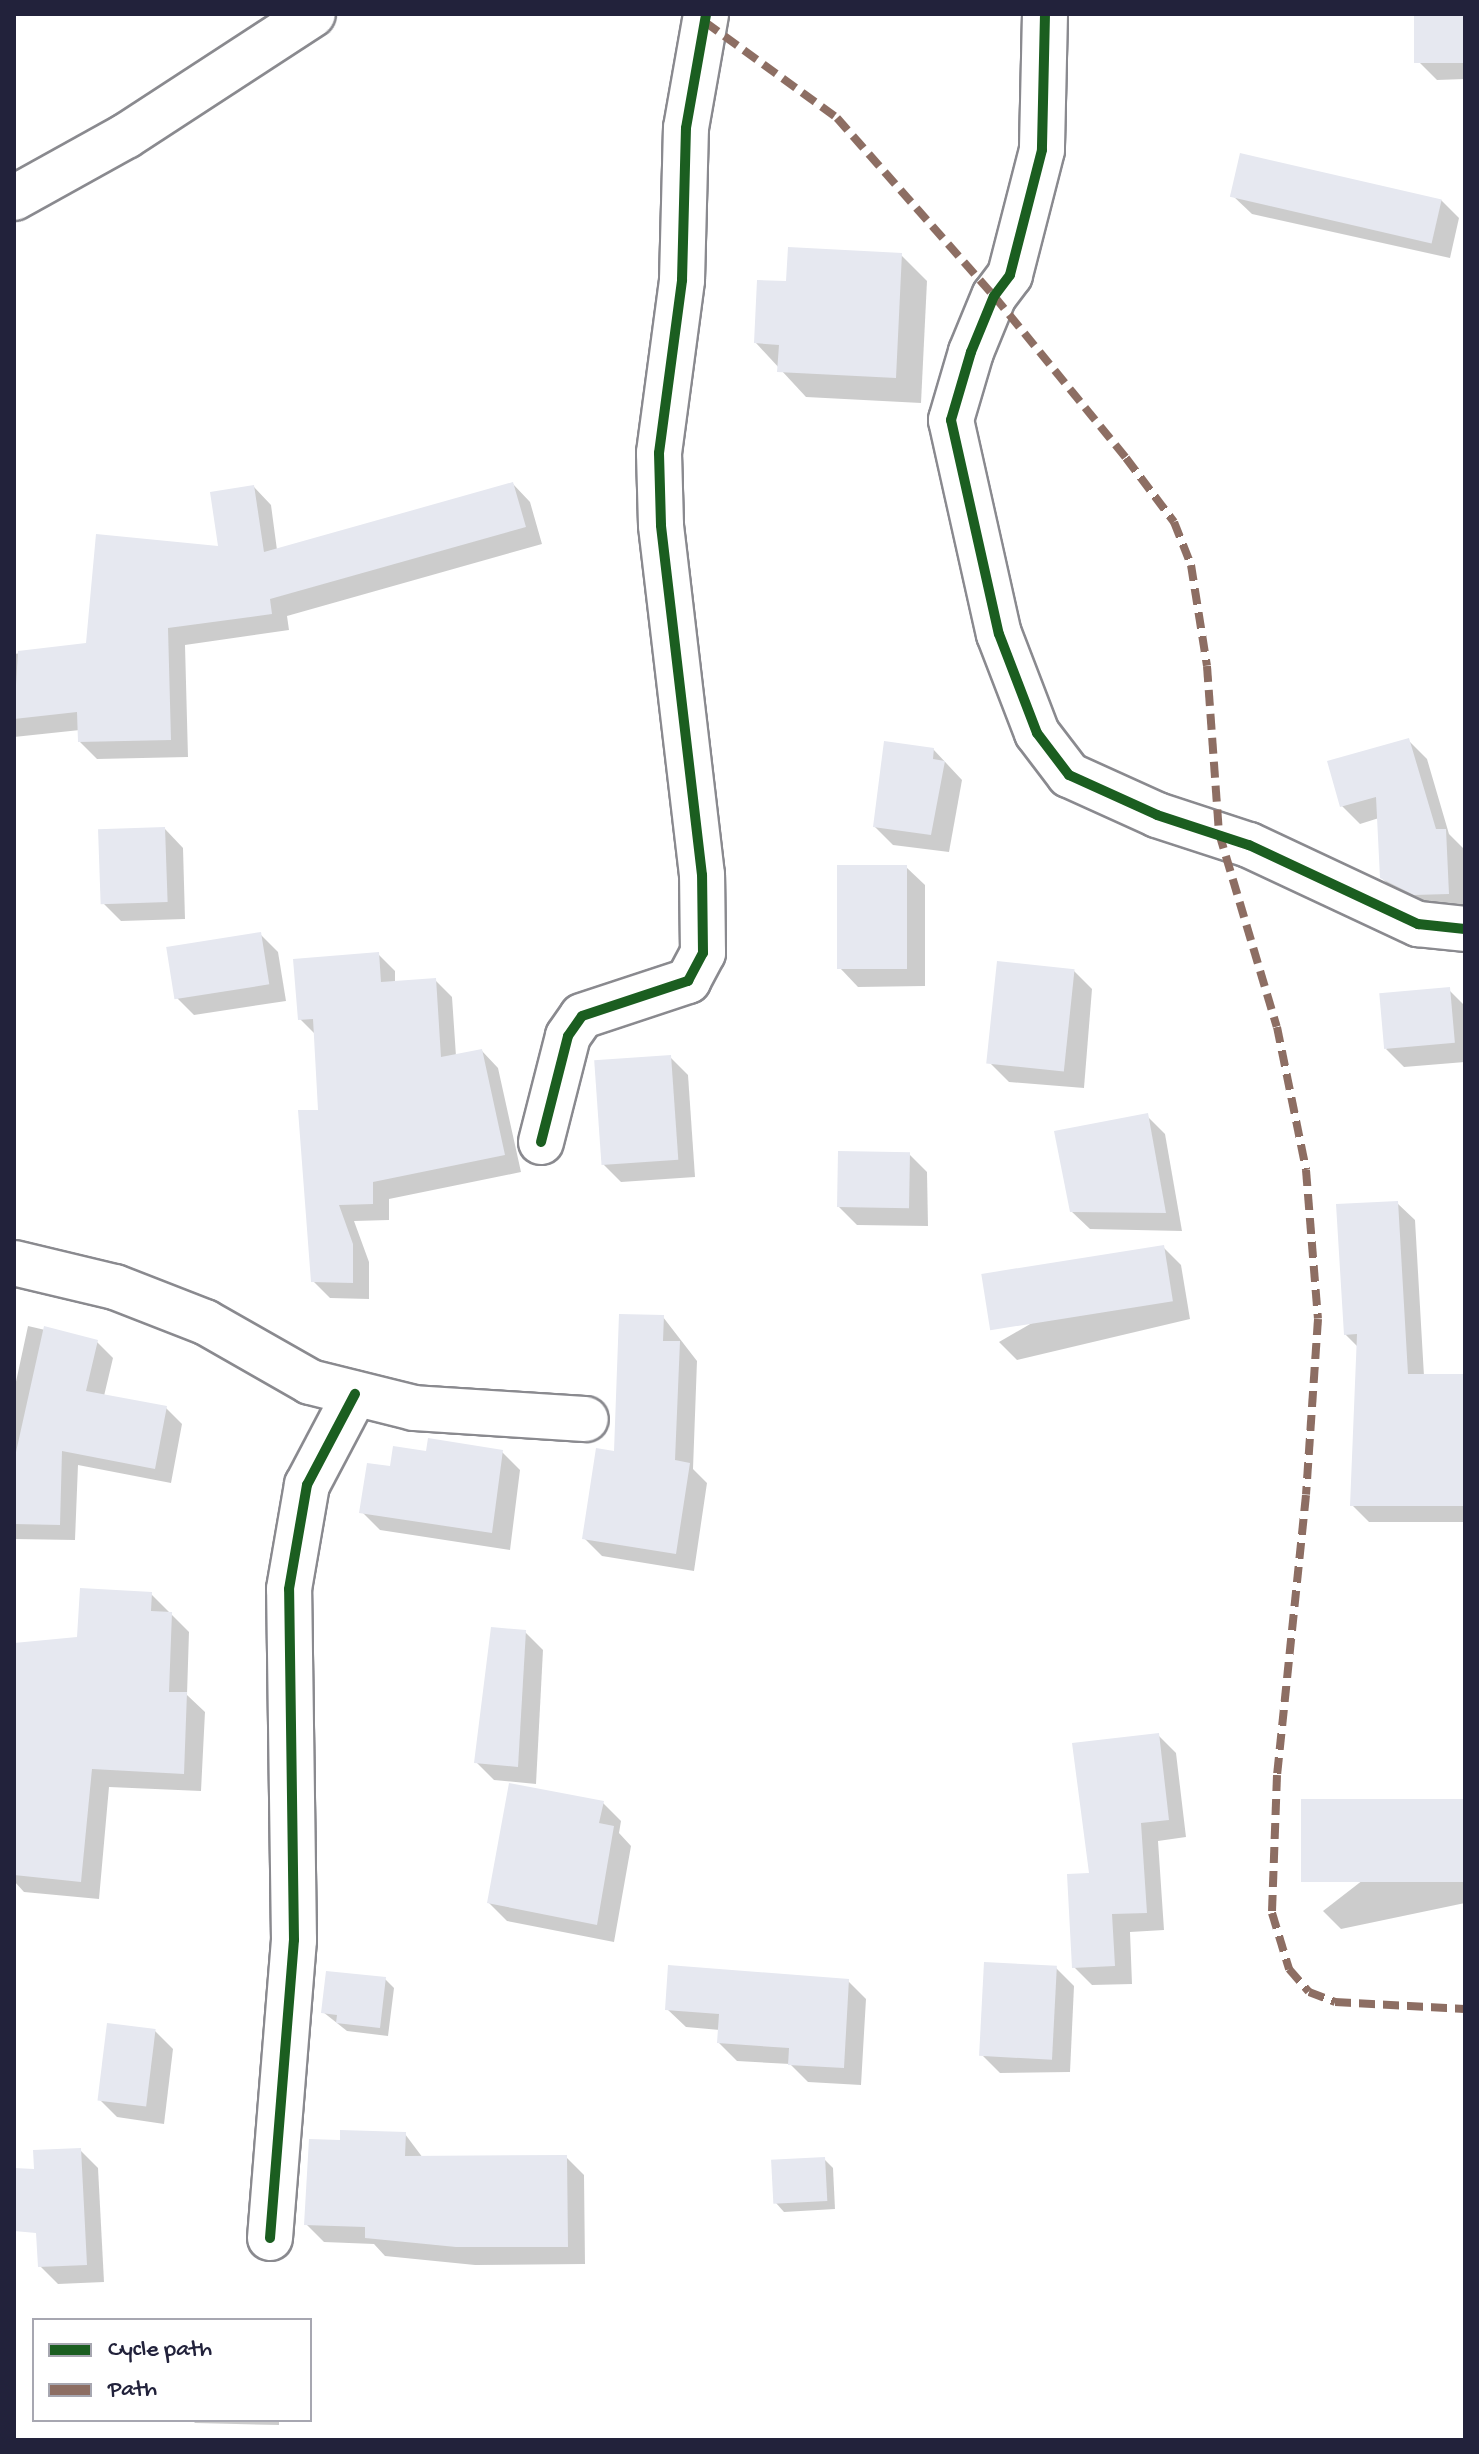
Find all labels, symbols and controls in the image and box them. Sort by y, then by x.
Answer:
legend [32,2318,312,2422]
text: Cycle path [108,2336,212,2365]
text: Path [108,2376,157,2405]

